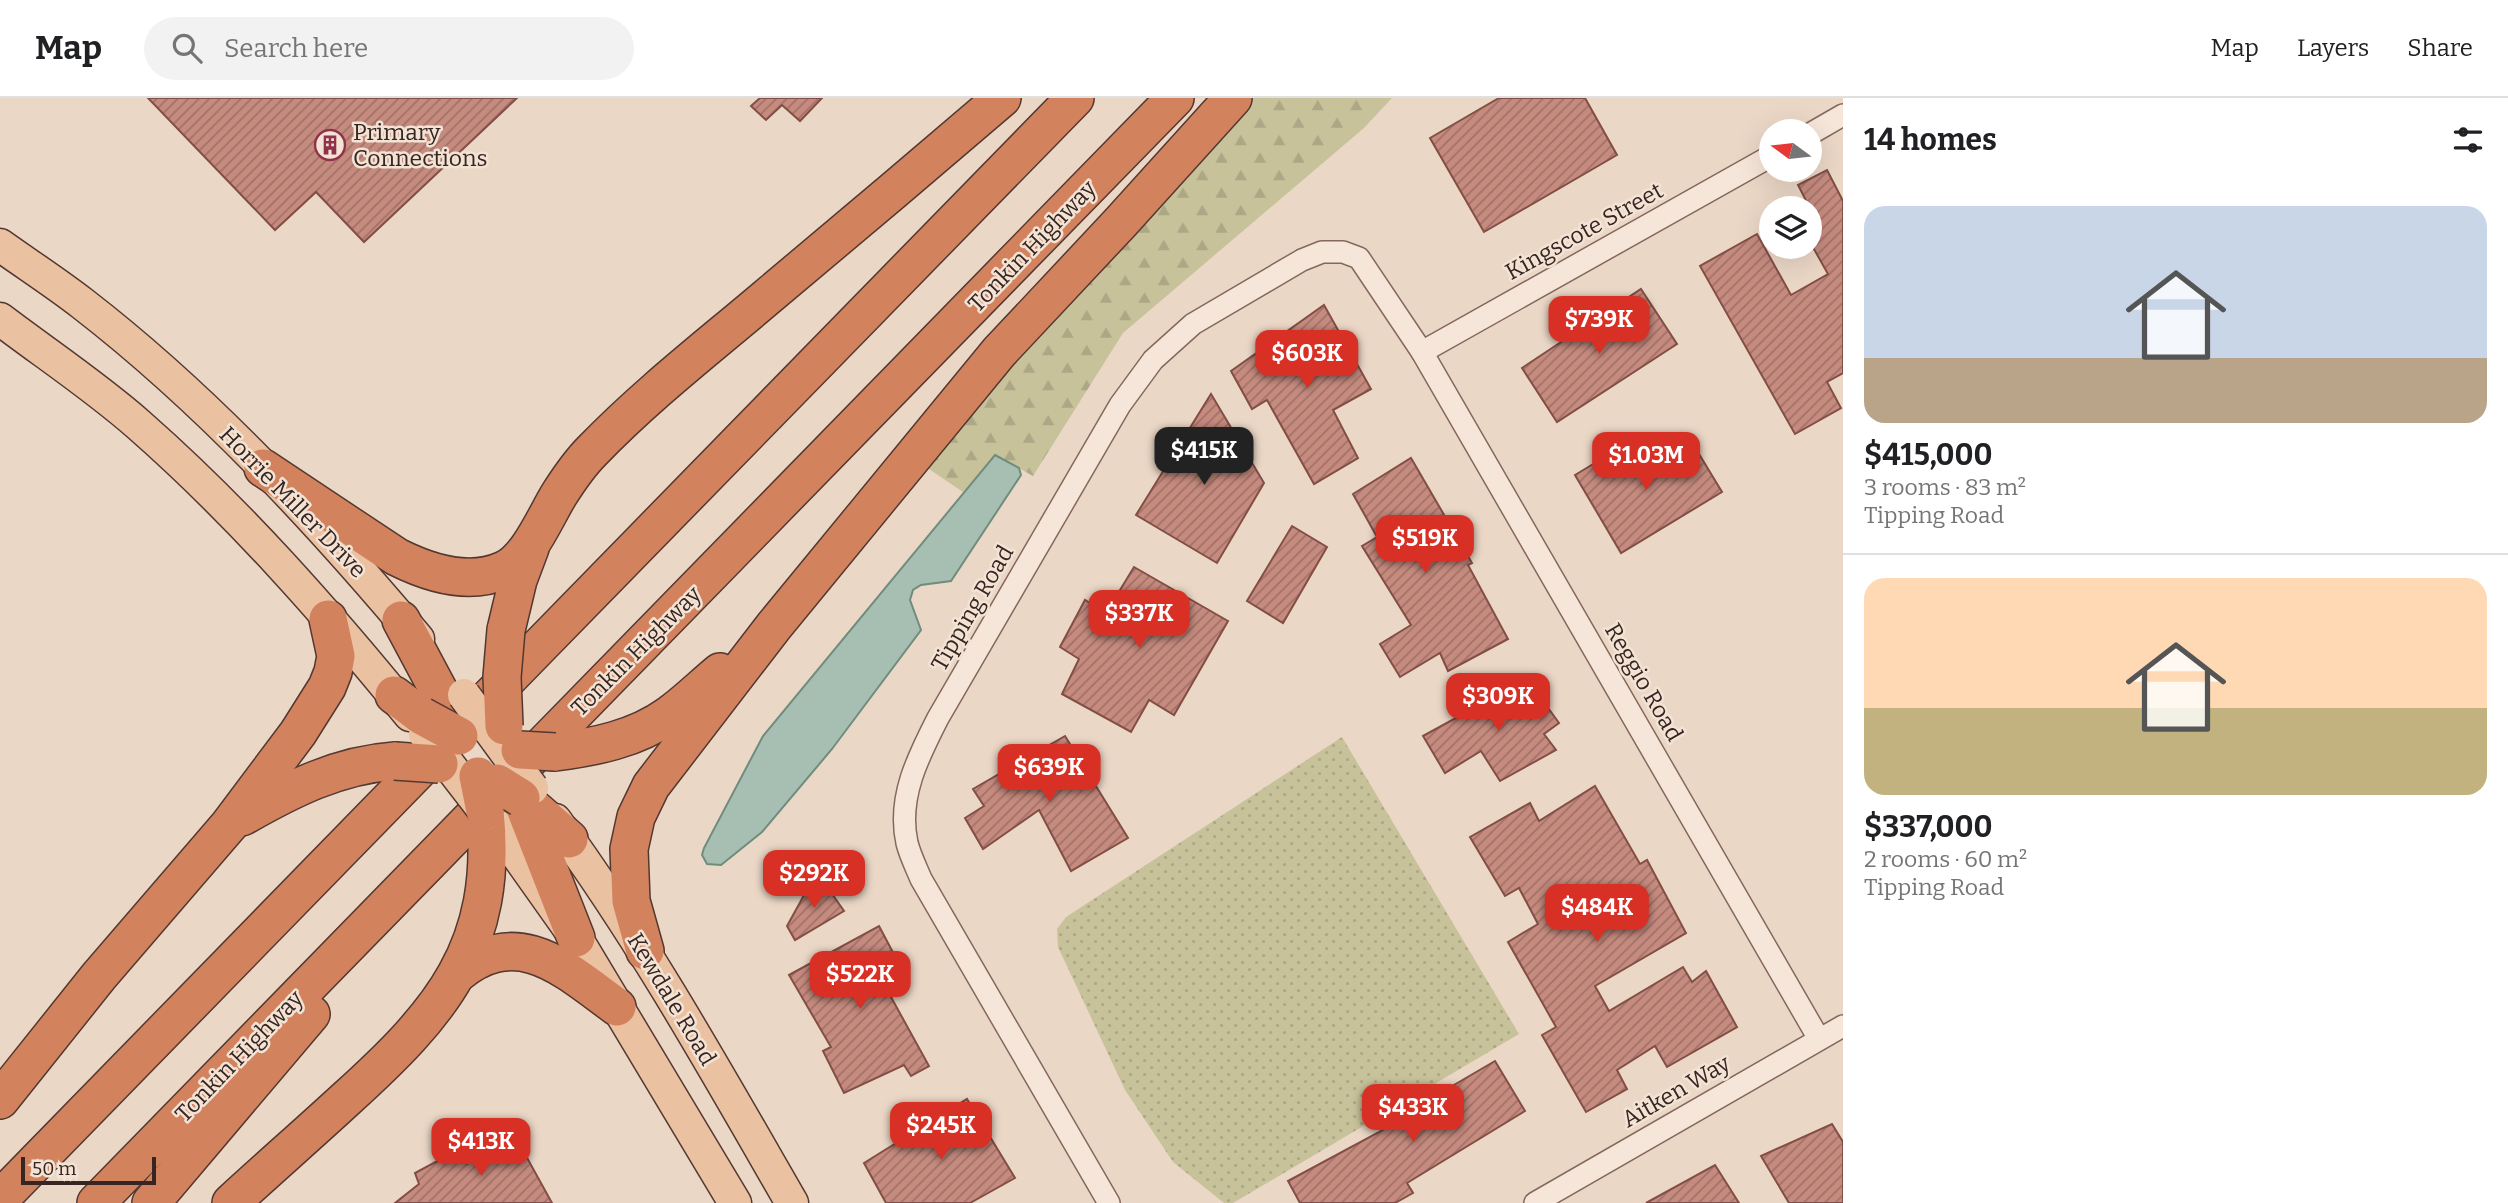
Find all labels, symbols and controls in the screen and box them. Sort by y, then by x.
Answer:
search box [144,17,634,80]
text: Map [35,28,102,68]
icon: search [168,29,206,67]
text: Search here [224,33,368,64]
text: Map [2211,34,2259,62]
text: Layers [2297,34,2369,62]
text: Share [2407,34,2473,62]
place label: Primary Connections [353,118,488,172]
north arrow [1759,119,1822,182]
map controls [1759,119,1822,259]
icon: filters [2449,121,2487,159]
text: 14 homes [1864,122,1997,158]
building icon: Primary Connections [313,128,347,162]
street label: Tonkin Highway [962,174,1102,318]
street label: Kingscote Street [1500,176,1668,286]
button: layers [1759,196,1822,259]
icon: home [2113,252,2239,378]
pin: $739K [1550,296,1648,356]
text: $739K [1564,305,1634,333]
pin: $603K [1258,330,1356,390]
text: $603K [1271,339,1343,367]
street label: Horrie Miller Drive [214,421,372,583]
pin: $415K [1155,428,1253,487]
pin: $1.03M [1589,432,1703,492]
text: $415K [1171,436,1238,464]
text: $415,000 [1864,437,1993,473]
text: $1.03M [1608,441,1684,469]
text: 3 rooms · 83 m² [1864,473,2026,501]
text: Tipping Road [1864,501,2004,529]
pin: $519K [1376,516,1474,575]
text: $519K [1392,524,1458,552]
street label: Tipping Road [925,540,1019,676]
street label: Tonkin Highway [565,580,707,722]
pin: $337K [1090,590,1188,650]
text: $337K [1105,599,1173,627]
street label: Reggio Road [1599,618,1689,746]
icon: home [2113,624,2239,750]
pin: $309K [1449,674,1547,733]
text: $309K [1462,682,1534,710]
pin: $639K [1000,744,1098,804]
text: $639K [1014,753,1084,781]
text: $337,000 [1864,809,1993,845]
text: 2 rooms · 60 m² [1864,845,2027,873]
pin: $292K [765,850,863,910]
text: $292K [779,859,849,887]
text: Tipping Road [1864,873,2004,901]
pin: $484K [1548,884,1646,944]
text: $484K [1561,893,1633,921]
street label: Kewdale Road [622,928,723,1070]
pin: $522K [811,951,909,1011]
text: $522K [826,960,894,988]
street label: Tonkin Highway [169,984,309,1128]
street label: Aitken Way [1617,1048,1736,1133]
pin: $433K [1364,1084,1462,1144]
text: $433K [1378,1093,1448,1121]
pin: $245K [892,1102,990,1162]
text: $245K [906,1111,976,1139]
pin: $413K [432,1118,530,1178]
text: $413K [447,1127,515,1155]
scale bar [21,1154,156,1186]
text: 50 m [32,1157,76,1180]

